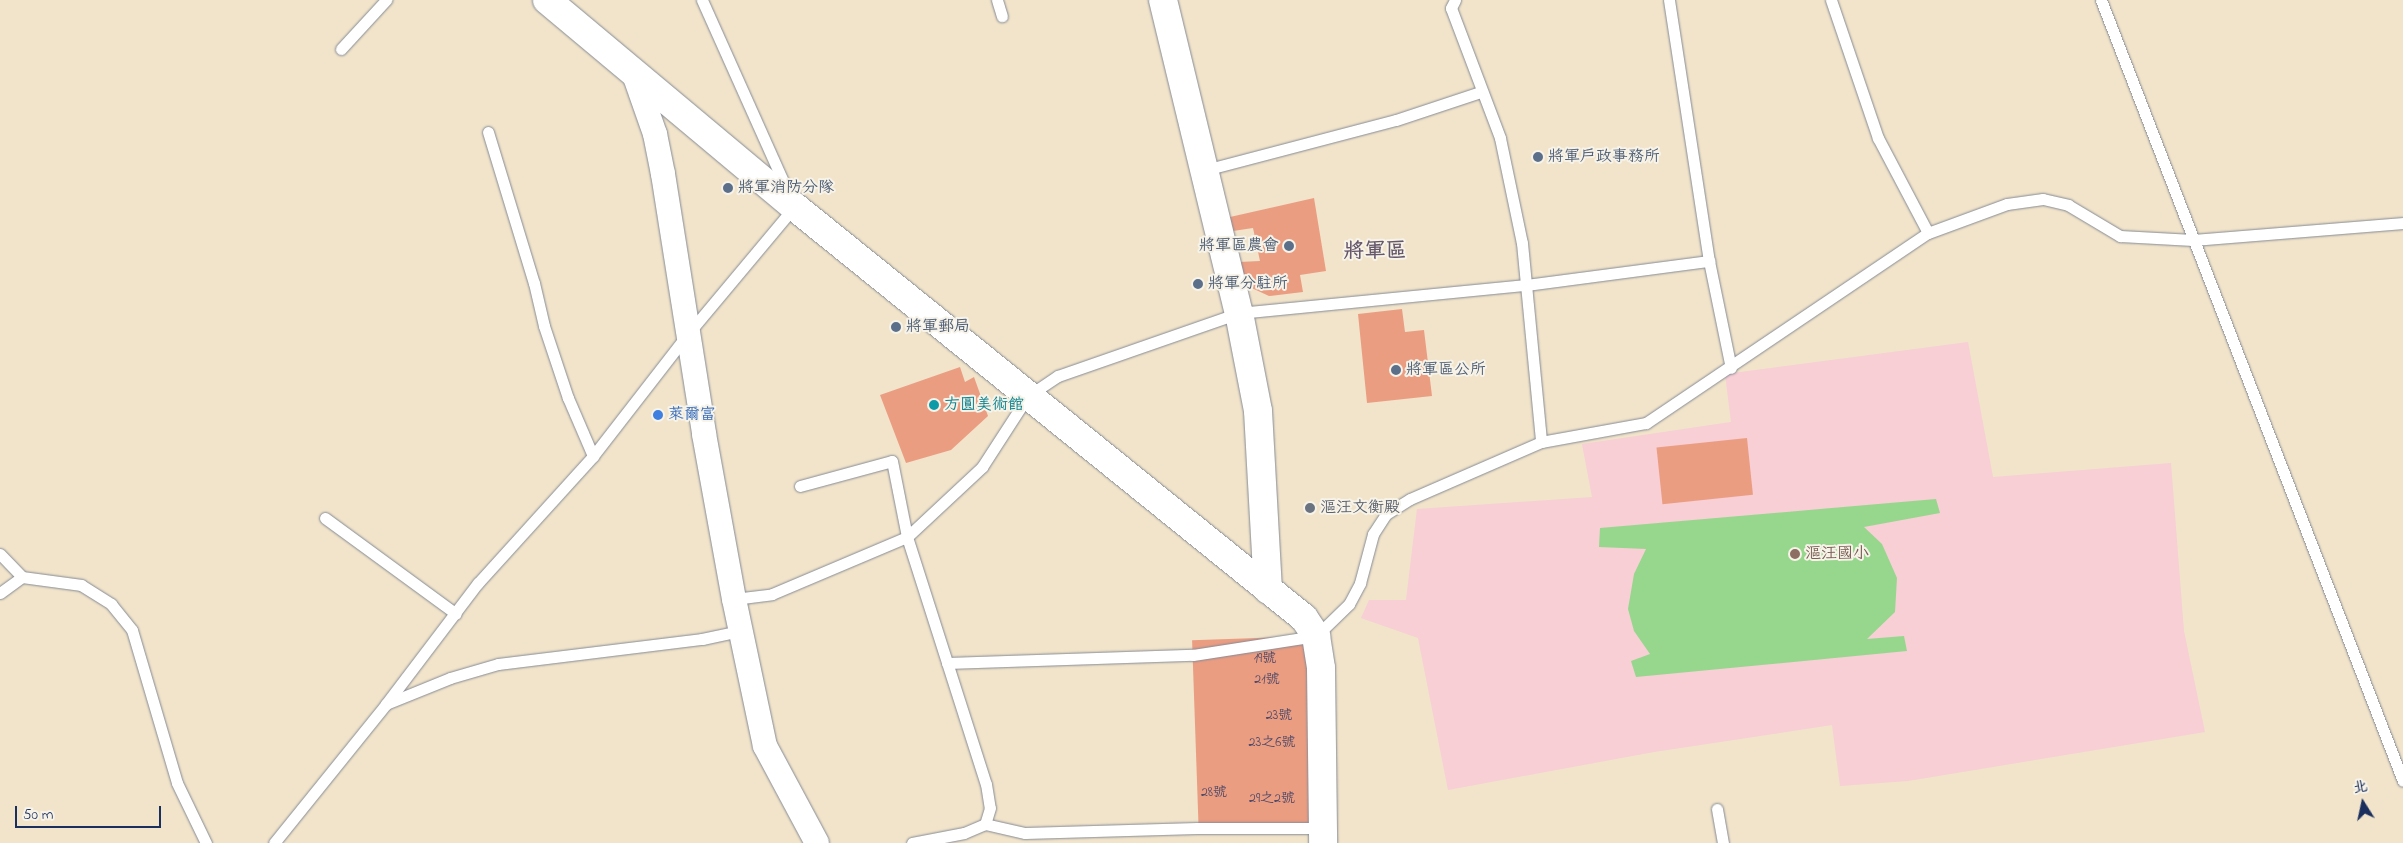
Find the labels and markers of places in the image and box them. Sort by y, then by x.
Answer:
place label: 將軍戶政事務所 [1548,147,1660,167]
marker: 將軍戶政事務所 [1532,151,1544,163]
place label: 將軍消防分隊 [738,178,834,198]
marker: 將軍消防分隊 [722,182,734,194]
place label: 將軍區農會 [1199,236,1279,256]
marker: 將軍區農會 [1283,240,1295,252]
place label: 將軍分駐所 [1208,274,1288,294]
marker: 將軍分駐所 [1192,278,1204,290]
place label: 將軍郵局 [906,317,970,337]
marker: 將軍郵局 [890,321,902,333]
place label: 將軍區公所 [1406,360,1486,380]
marker: 將軍區公所 [1390,364,1402,376]
place label: 方圓美術館 [944,395,1024,415]
marker: 方圓美術館 [928,399,940,411]
place label: 萊爾富 [668,405,716,425]
marker: 萊爾富 [652,409,664,421]
place label: 漚汪文衡殿 [1320,498,1400,518]
marker: 漚汪文衡殿 [1304,502,1316,514]
place label: 漚汪國小 [1805,544,1869,564]
marker: 漚汪國小 [1789,548,1801,560]

